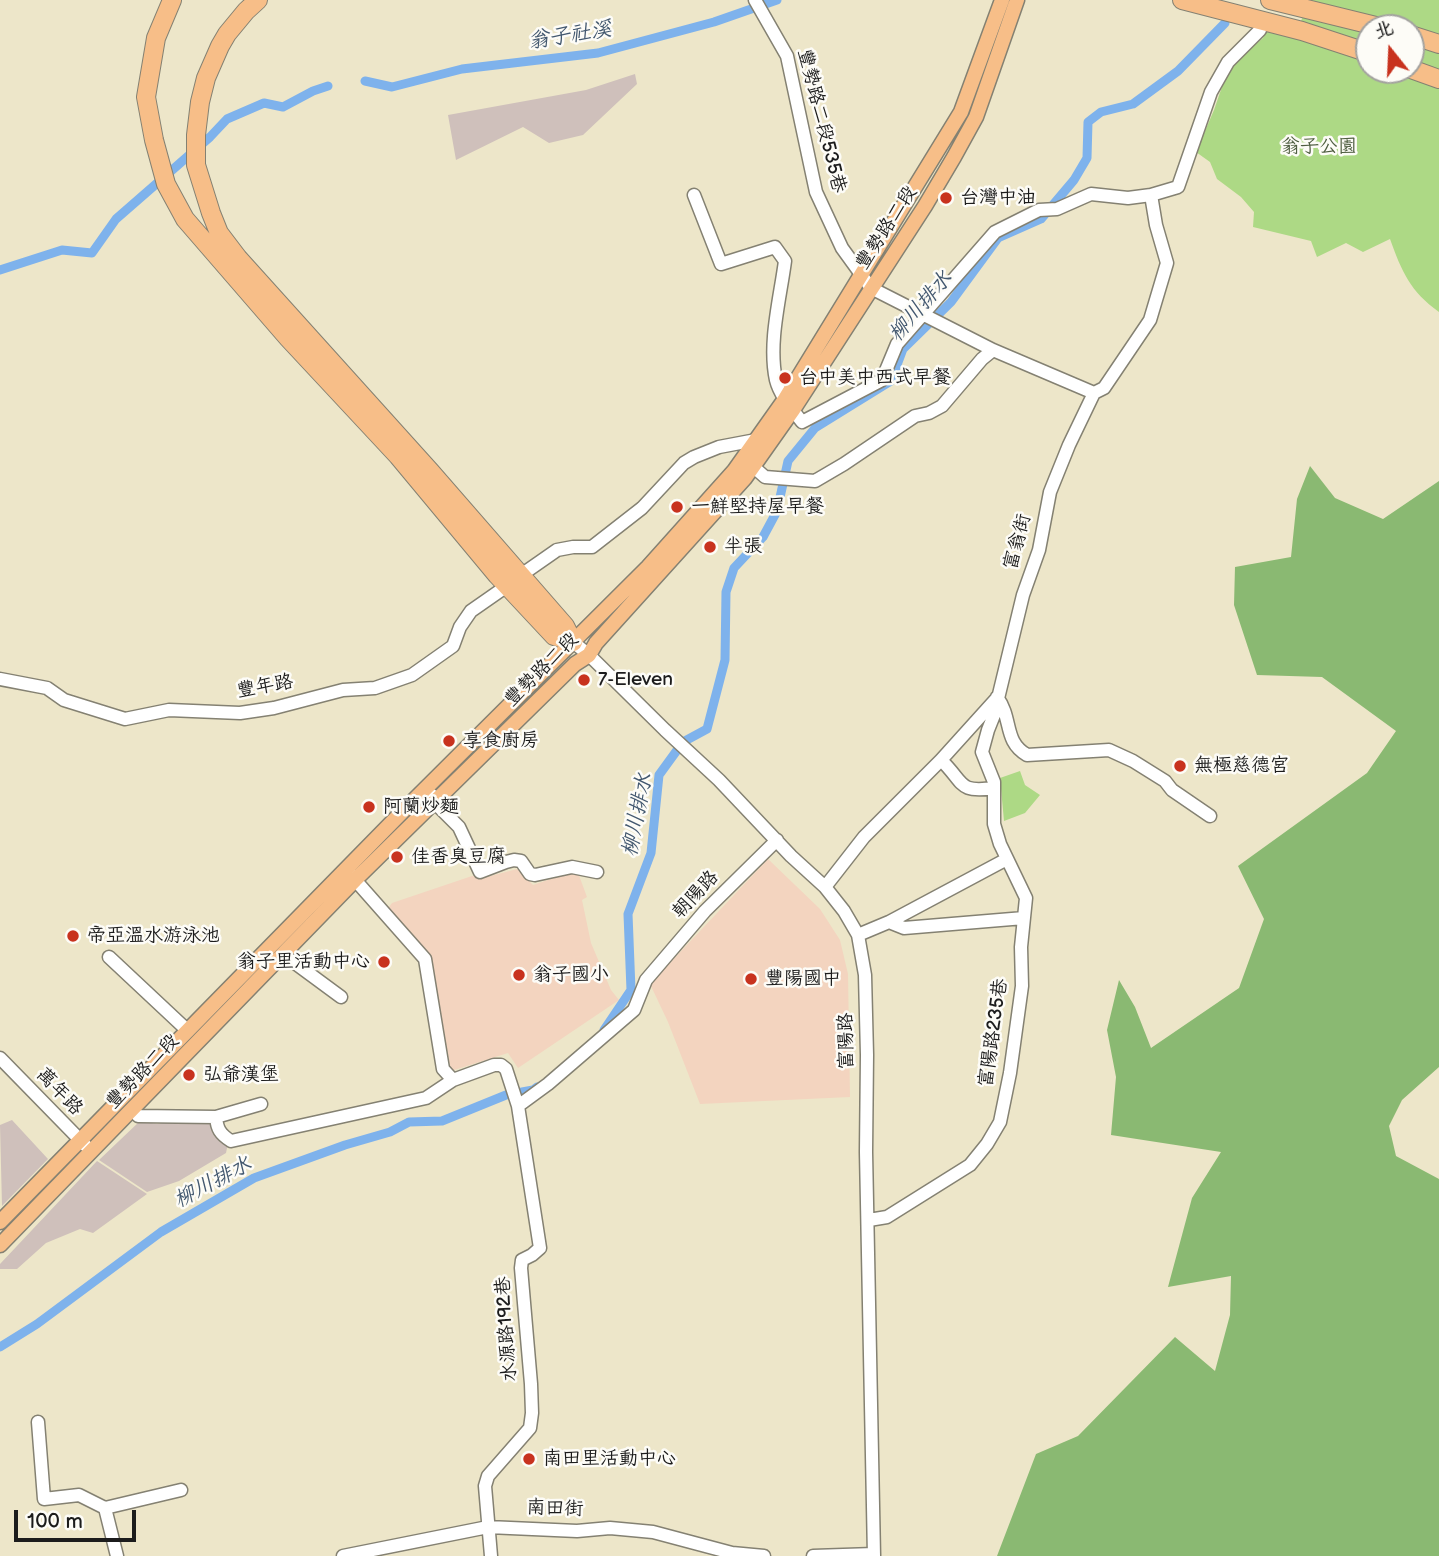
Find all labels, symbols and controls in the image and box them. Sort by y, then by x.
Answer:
north arrow [1355,14,1425,84]
water label: 翁子社溪 [527,17,613,55]
text: 北 [1371,17,1397,44]
street label: 豐勢路二段535巷 [792,47,850,195]
park label: 翁子公園 [1281,136,1357,158]
street label: 豐勢路二段 [852,182,922,274]
place label: 台灣中油 [960,187,1036,209]
marker: 台灣中油 [938,190,954,206]
water label: 柳川排水 [884,267,958,347]
place label: 台中美中西式早餐 [799,367,951,389]
marker: 台中美中西式早餐 [777,370,793,386]
place label: 一鮮堅持屋早餐 [691,496,824,518]
marker: 一鮮堅持屋早餐 [669,499,685,515]
street label: 富翁街 [1000,512,1036,572]
place label: 半張 [724,536,762,558]
marker: 半張 [702,539,718,555]
street label: 豐勢路二段 [500,628,584,712]
place label: 7-Eleven [598,669,673,691]
street label: 豐年路 [235,671,295,703]
marker: 7-Eleven [576,672,592,688]
place label: 享食廚房 [463,730,539,752]
marker: 享食廚房 [441,733,457,749]
place label: 無極慈德宮 [1194,755,1289,777]
marker: 無極慈德宮 [1172,758,1188,774]
water label: 柳川排水 [618,771,658,859]
place label: 阿蘭炒麵 [383,796,459,818]
marker: 阿蘭炒麵 [361,799,377,815]
place label: 佳香臭豆腐 [411,846,506,868]
marker: 佳香臭豆腐 [389,849,405,865]
street label: 朝陽路 [668,866,724,924]
place label: 帝亞溫水游泳池 [87,925,220,947]
marker: 帝亞溫水游泳池 [65,928,81,944]
place label: 翁子里活動中心 [237,951,370,973]
marker: 翁子里活動中心 [376,954,392,970]
place label: 翁子國小 [533,964,609,986]
marker: 翁子國小 [511,967,527,983]
place label: 豐陽國中 [765,968,841,990]
marker: 豐陽國中 [743,971,759,987]
street label: 富陽路235巷 [975,977,1013,1089]
street label: 富陽路 [835,1012,859,1070]
street label: 豐勢路二段 [102,1030,184,1114]
street label: 萬年路 [31,1064,87,1120]
place label: 弘爺漢堡 [203,1064,279,1086]
marker: 弘爺漢堡 [181,1067,197,1083]
water label: 柳川排水 [170,1152,256,1214]
street label: 水源路192巷 [492,1276,522,1382]
place label: 南田里活動中心 [543,1448,676,1470]
marker: 南田里活動中心 [521,1451,537,1467]
scale bar [18,1496,140,1540]
street label: 南田街 [526,1497,584,1521]
text: 100 m [27,1509,83,1534]

